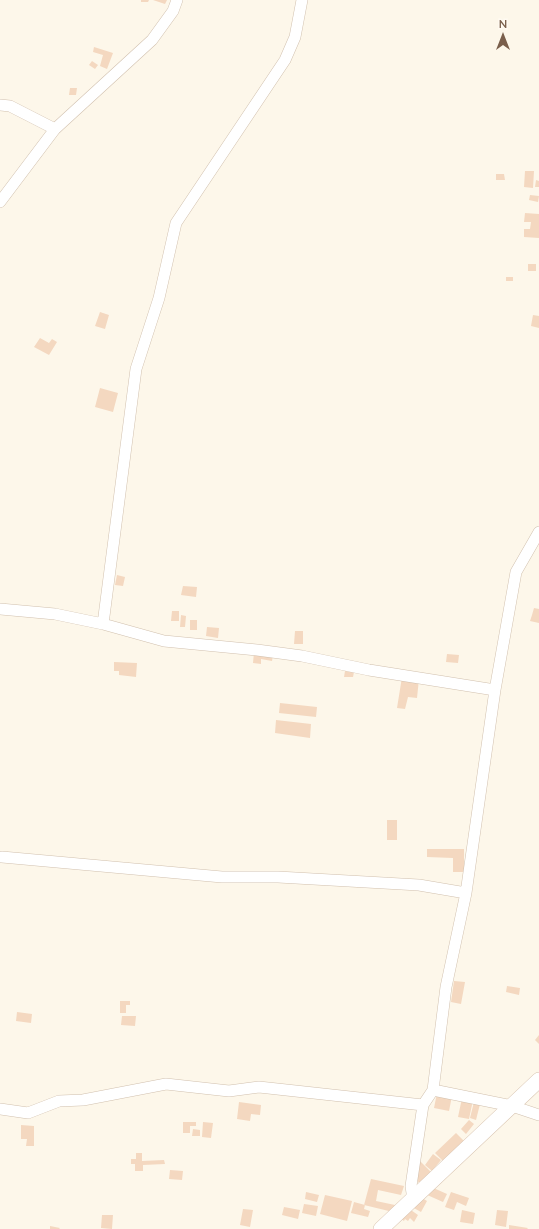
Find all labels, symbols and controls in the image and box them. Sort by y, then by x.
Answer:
north arrow [483,16,523,56]
text: N [499,17,507,30]

